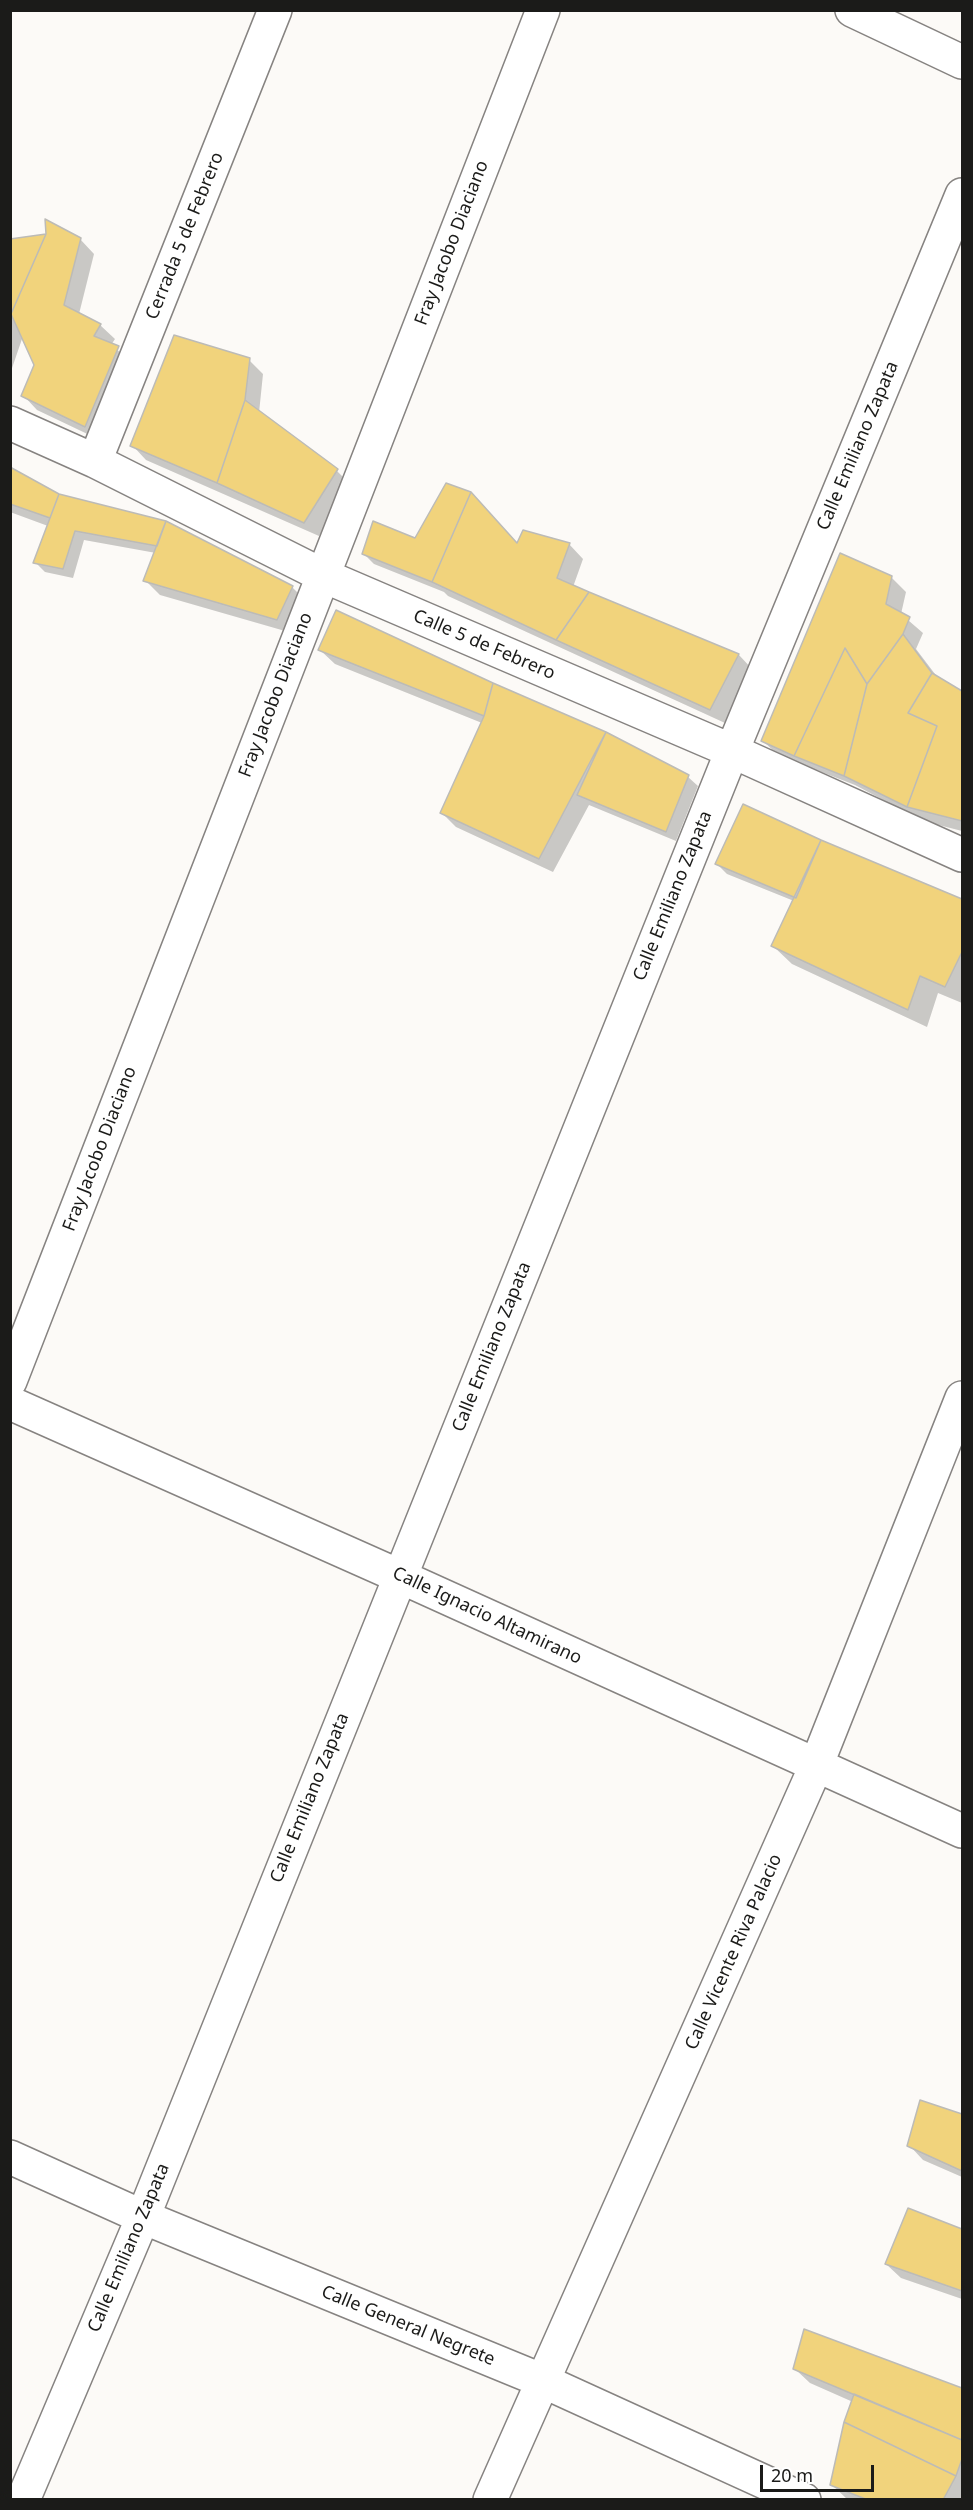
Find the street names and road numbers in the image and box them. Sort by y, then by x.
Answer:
street label: Cerrada 5 de Febrero [142,149,228,323]
street label: Fray Jacobo Diaciano [411,158,493,328]
street label: Calle Emiliano Zapata [813,358,903,534]
street label: Calle 5 de Febrero [410,605,558,685]
street label: Fray Jacobo Diaciano [235,610,317,780]
street label: Calle Emiliano Zapata [629,808,717,984]
street label: Fray Jacobo Diaciano [59,1064,141,1234]
street label: Calle Emiliano Zapata [448,1259,536,1435]
street label: Calle Ignacio Altamirano [389,1563,585,1669]
street label: Calle Emiliano Zapata [266,1710,354,1886]
street label: Calle Vicente Riva Palacio [681,1851,787,2053]
street label: Calle Emiliano Zapata [84,2160,174,2336]
street label: Calle General Negrete [318,2281,498,2371]

